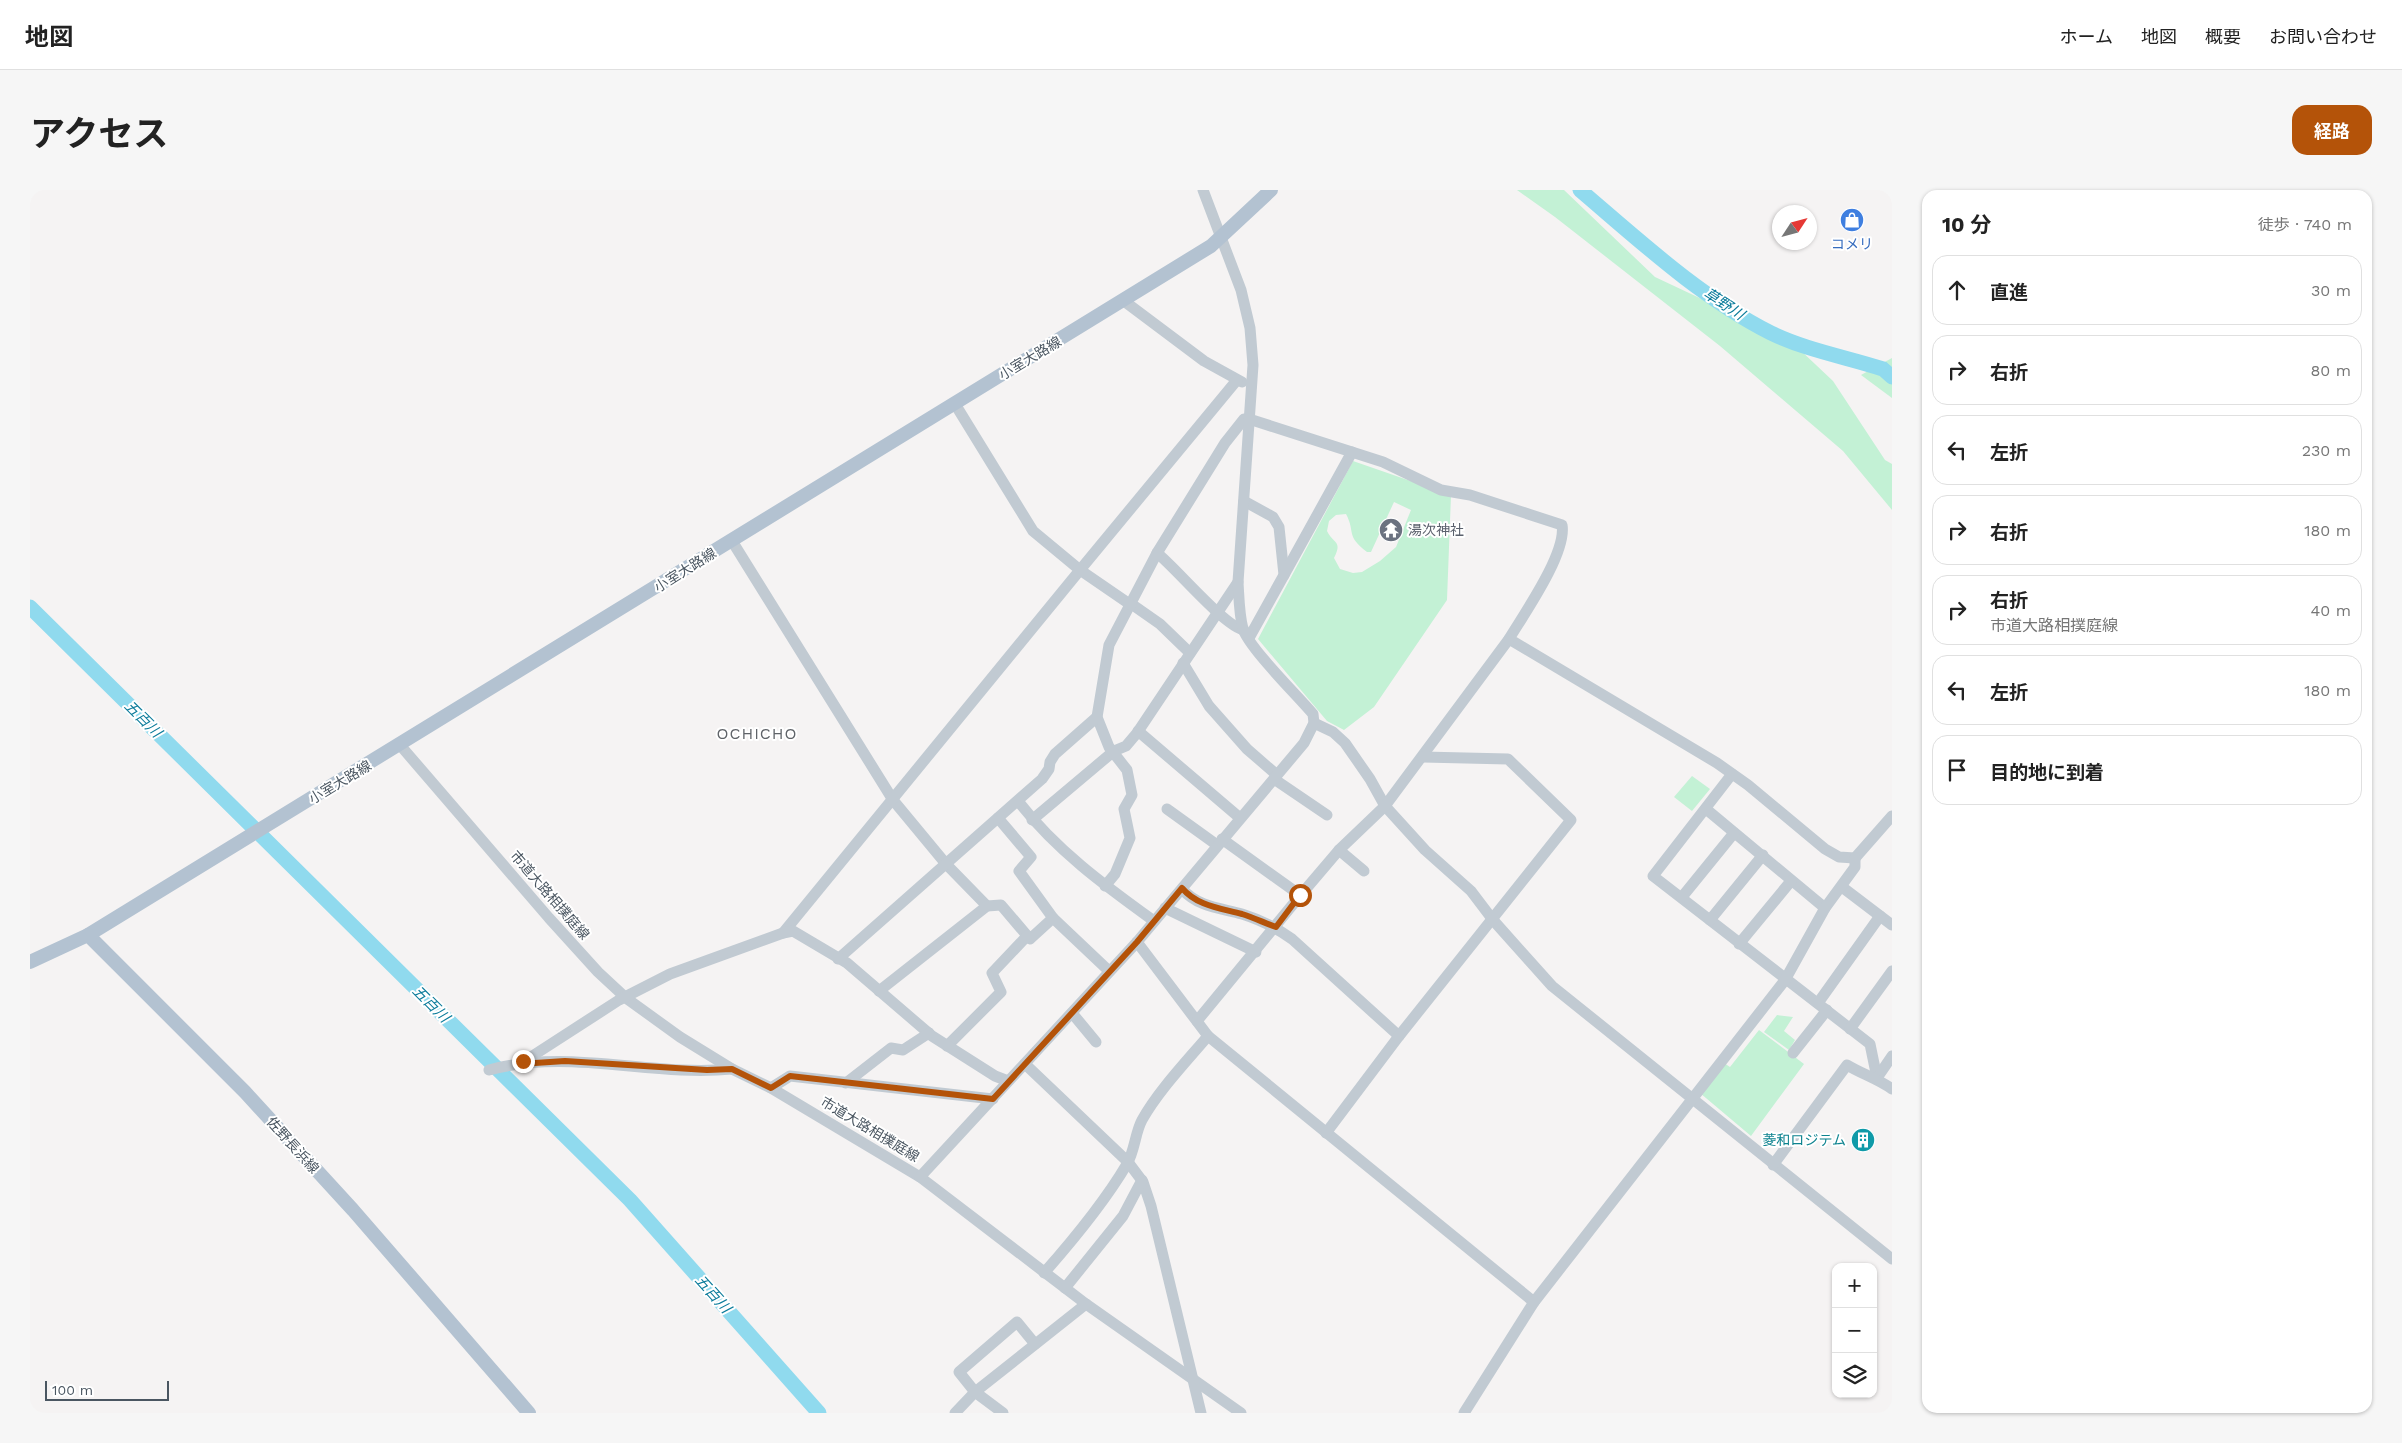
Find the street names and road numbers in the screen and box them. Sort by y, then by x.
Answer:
street label: 小室大路線 [996,333,1064,383]
street label: 小室大路線 [651,545,719,595]
street label: 小室大路線 [306,757,374,807]
street label: 市道大路相撲庭線 [507,847,593,943]
street label: 市道大路相撲庭線 [818,1093,922,1165]
street label: 佐野長浜線 [264,1114,322,1176]

